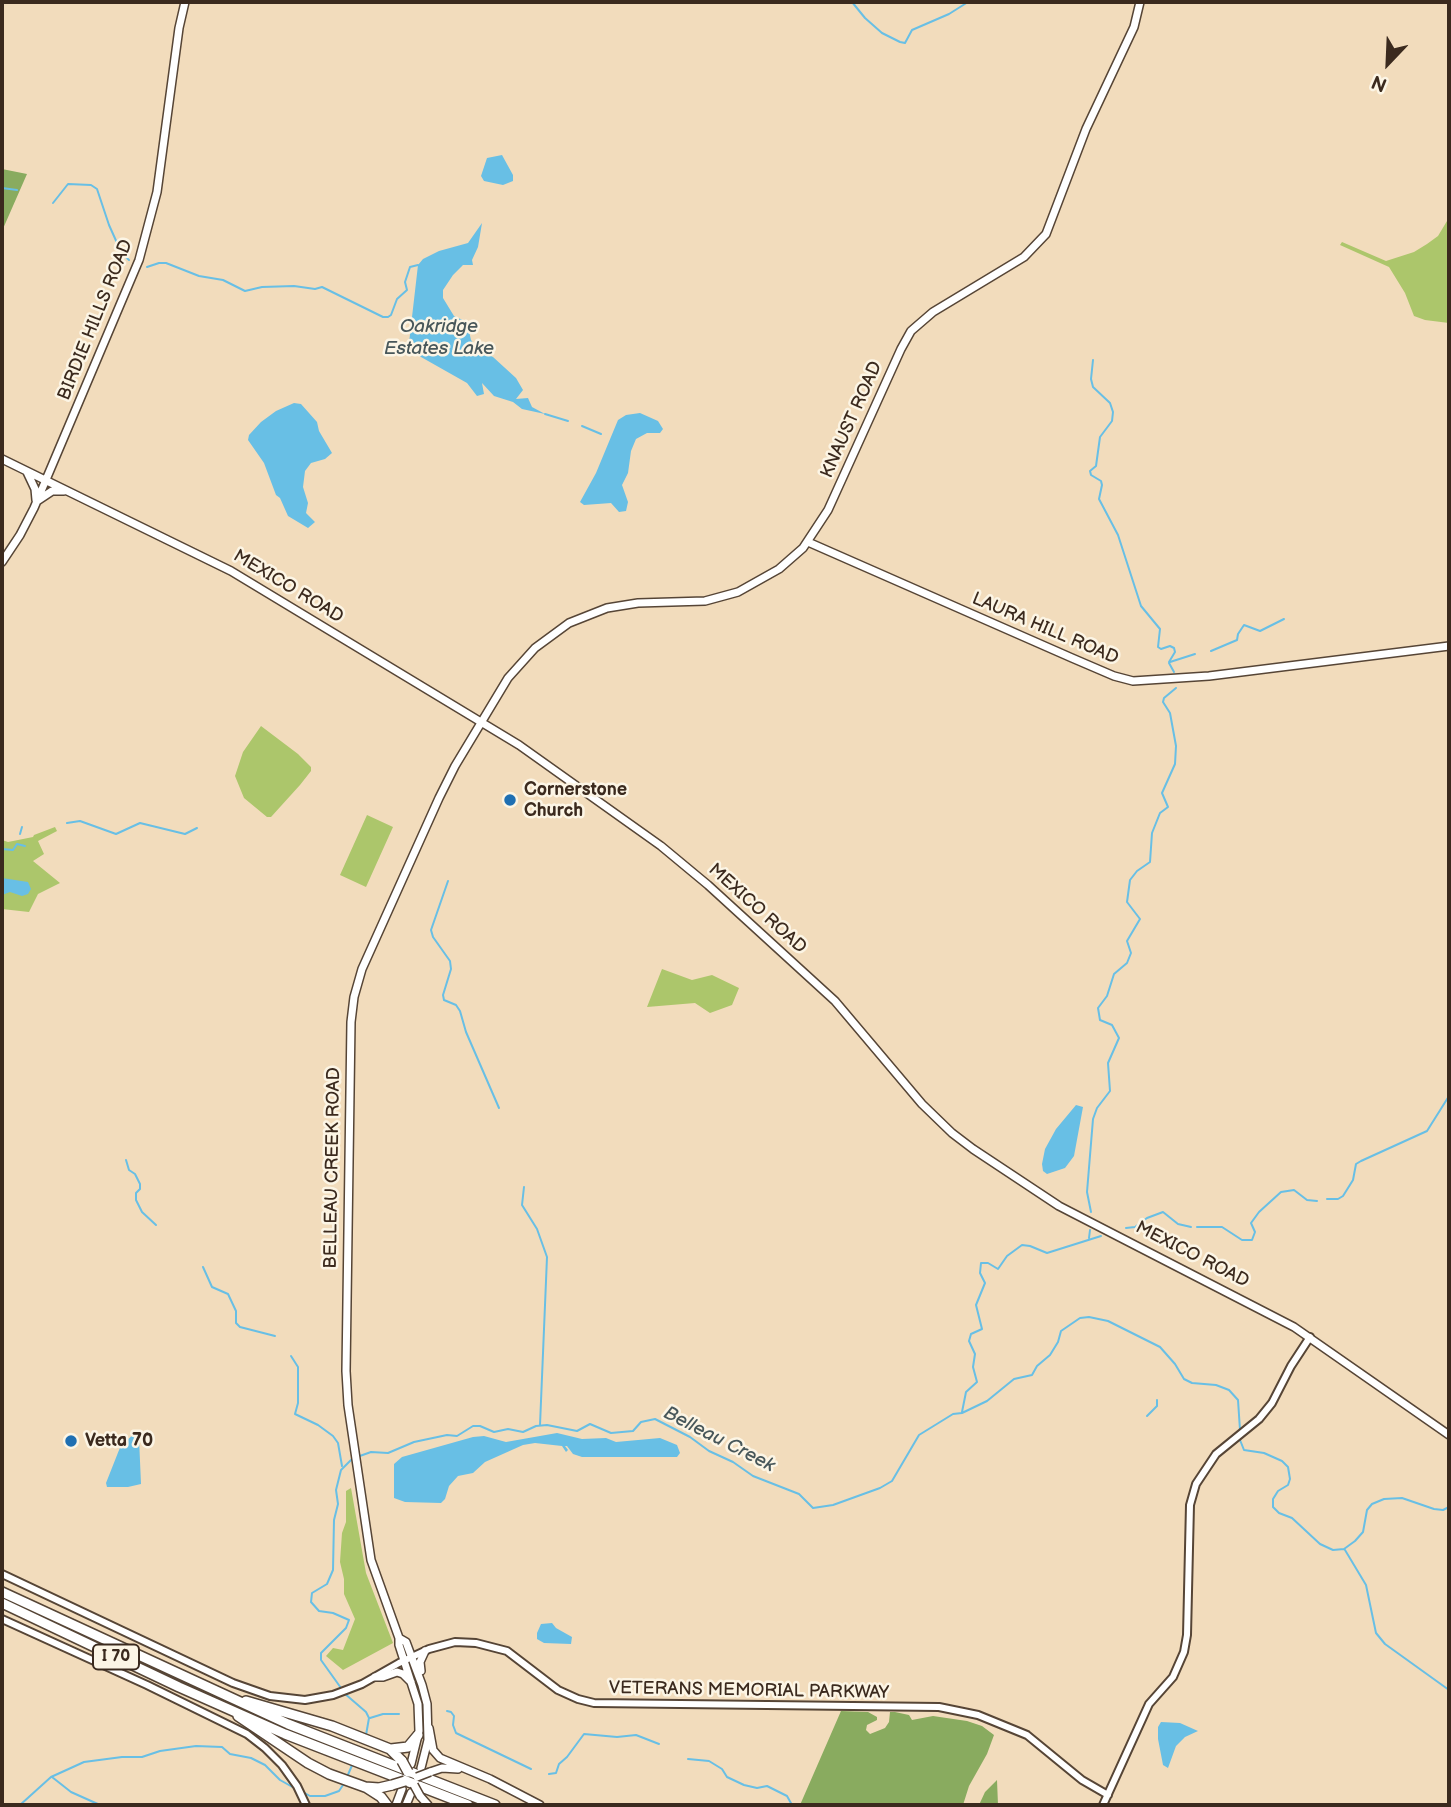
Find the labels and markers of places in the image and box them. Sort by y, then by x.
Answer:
place label: Cornerstone Church [524,779,627,822]
marker: Cornerstone Church [502,792,518,808]
place label: Vetta 70 [85,1430,153,1452]
marker: Vetta 70 [63,1433,79,1449]

